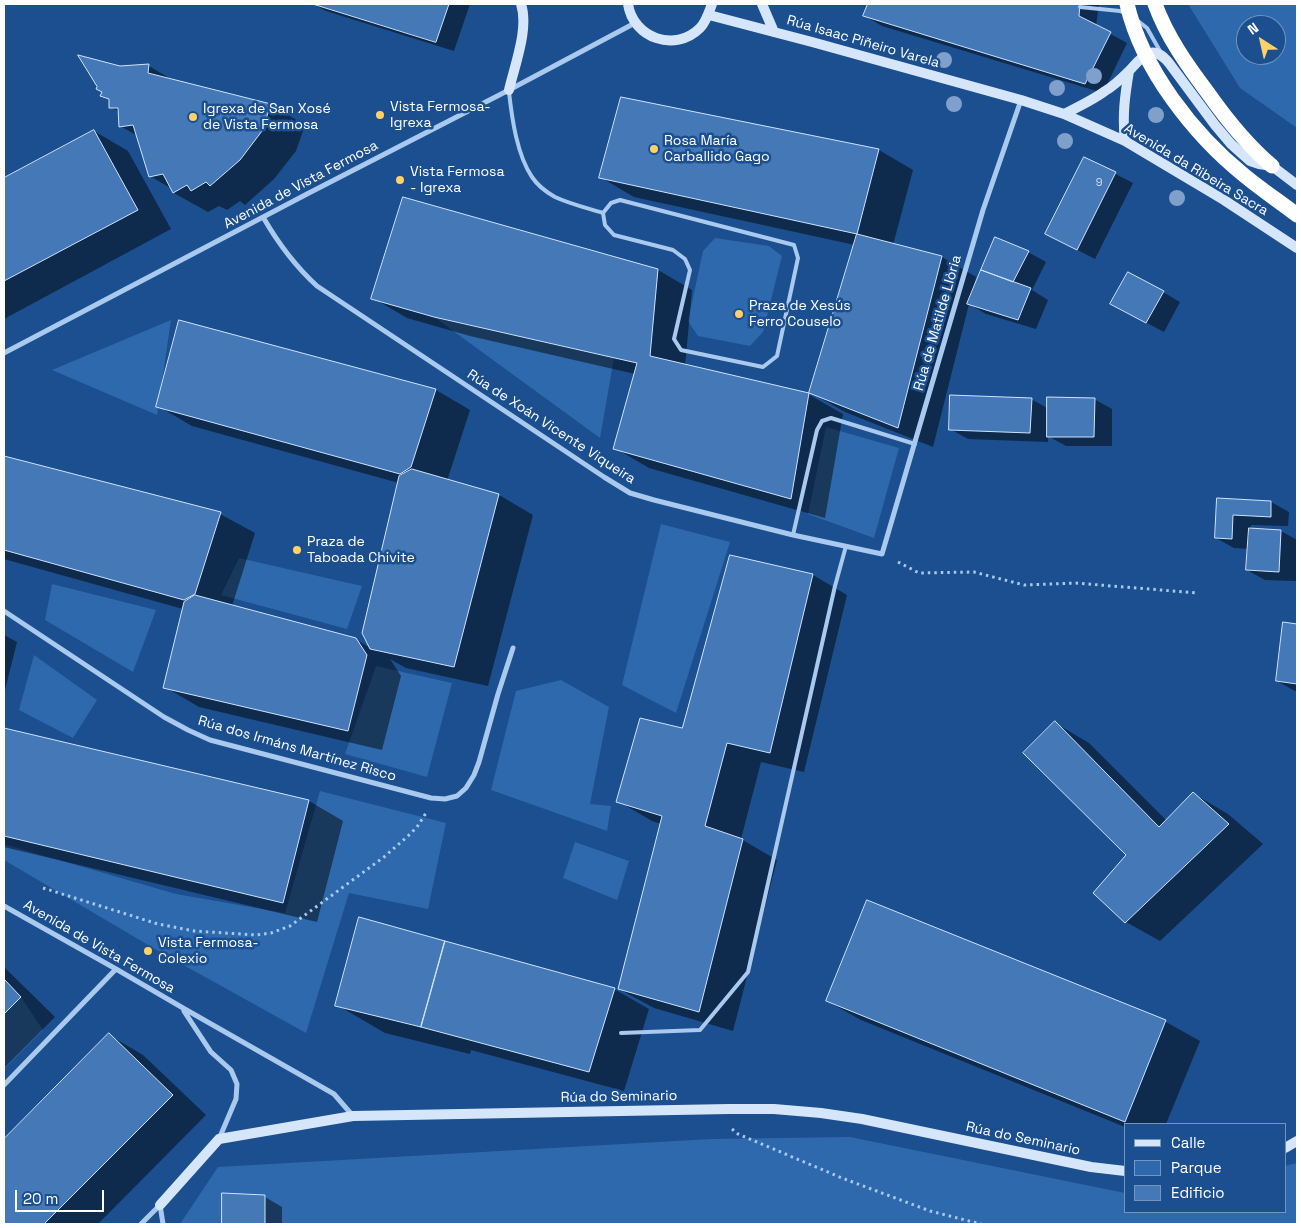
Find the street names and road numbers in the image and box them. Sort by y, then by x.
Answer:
street label: Rúa Isaac Piñeiro Varela [785,12,941,72]
street label: Avenida da Ribeira Sacra [1121,120,1271,220]
street label: Avenida de Vista Fermosa [221,137,381,233]
street label: Rúa de Matilde Llòria [911,253,965,393]
street label: Rúa de Xoán Vicente Viqueira [464,366,638,488]
street label: Rúa dos Irmáns Martínez Risco [196,713,398,785]
street label: Avenida de Vista Fermosa [20,897,178,997]
street label: Rúa do Seminario [561,1088,677,1106]
street label: Rúa do Seminario [964,1119,1082,1159]

